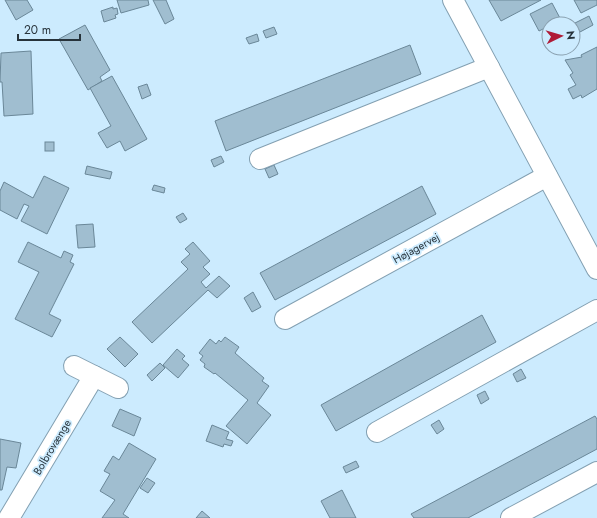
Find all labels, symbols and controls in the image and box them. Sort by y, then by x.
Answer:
scale bar [18,16,80,42]
north arrow [541,16,581,56]
text: 20 m [24,21,51,39]
text: N [563,30,579,40]
street label: Højagervej [390,229,442,267]
street label: Bolbrovænge [29,416,75,478]

